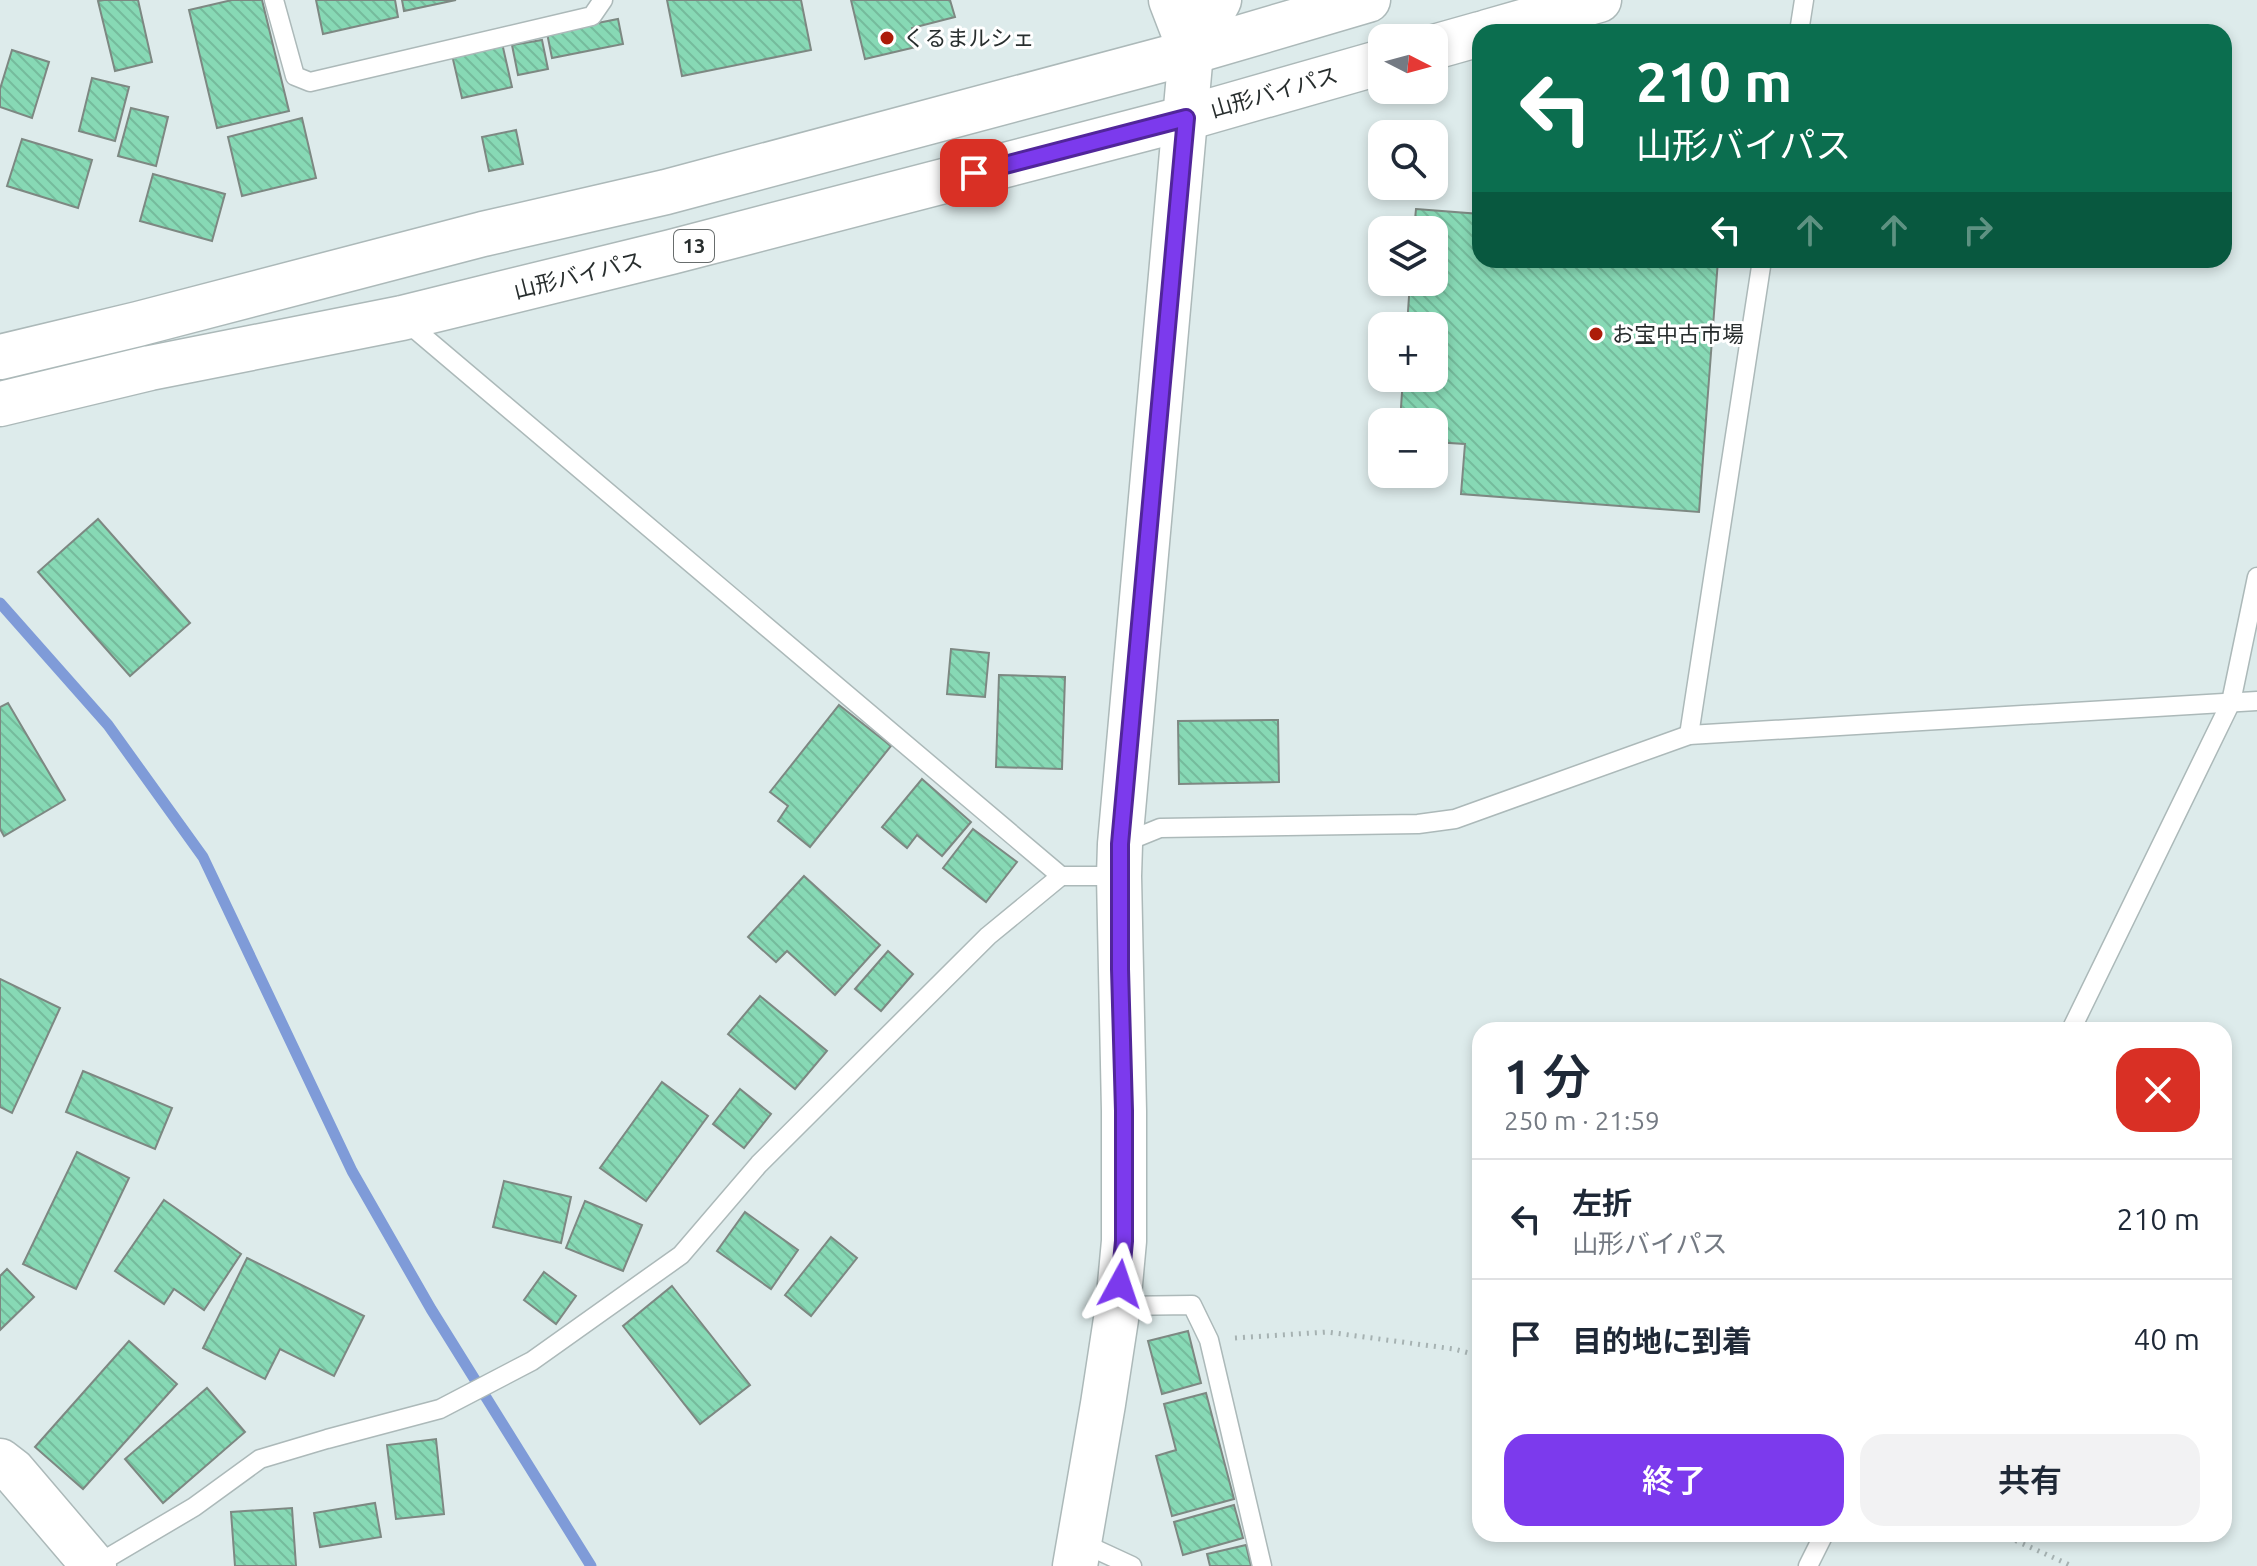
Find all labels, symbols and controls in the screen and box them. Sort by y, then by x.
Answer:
north arrow [1368,24,1448,104]
map controls [1368,24,1448,488]
place label: くるまルシェ [903,25,1035,50]
marker: くるまルシェ [878,29,896,47]
text: 210 m [1636,50,1792,113]
icon: left [1504,56,1608,160]
street label: 山形バイパス [1207,61,1341,122]
button: search [1368,120,1448,200]
text: 山形バイパス [1636,124,1851,165]
pin [940,139,1008,207]
icon: arrive [952,151,996,195]
icon: left [1704,208,1748,252]
icon: ahead [1788,208,1832,252]
icon: ahead [1872,208,1916,252]
icon: right [1956,208,2000,252]
button: layers [1368,216,1448,296]
road number: 13 [674,230,714,262]
street label: 山形バイパス [511,246,645,303]
button: + [1368,312,1448,392]
place label: お宝中古市場 [1612,321,1744,346]
marker: お宝中古市場 [1587,325,1605,343]
button: − [1368,408,1448,488]
button: close [2116,1048,2200,1132]
text: 1 分 [1504,1049,1590,1103]
text: 250 m · 21:59 [1504,1106,1660,1135]
text: 左折 [1572,1186,1632,1220]
icon: left [1504,1197,1548,1241]
text: 210 m [2116,1202,2200,1236]
text: 山形バイパス [1572,1229,1727,1258]
position arrow [1078,1242,1162,1326]
icon: arrive [1504,1317,1548,1361]
text: 40 m [2133,1322,2200,1356]
text: 目的地に到着 [1572,1324,1752,1358]
button: 終了 [1504,1434,1844,1526]
button: 共有 [1860,1434,2200,1526]

